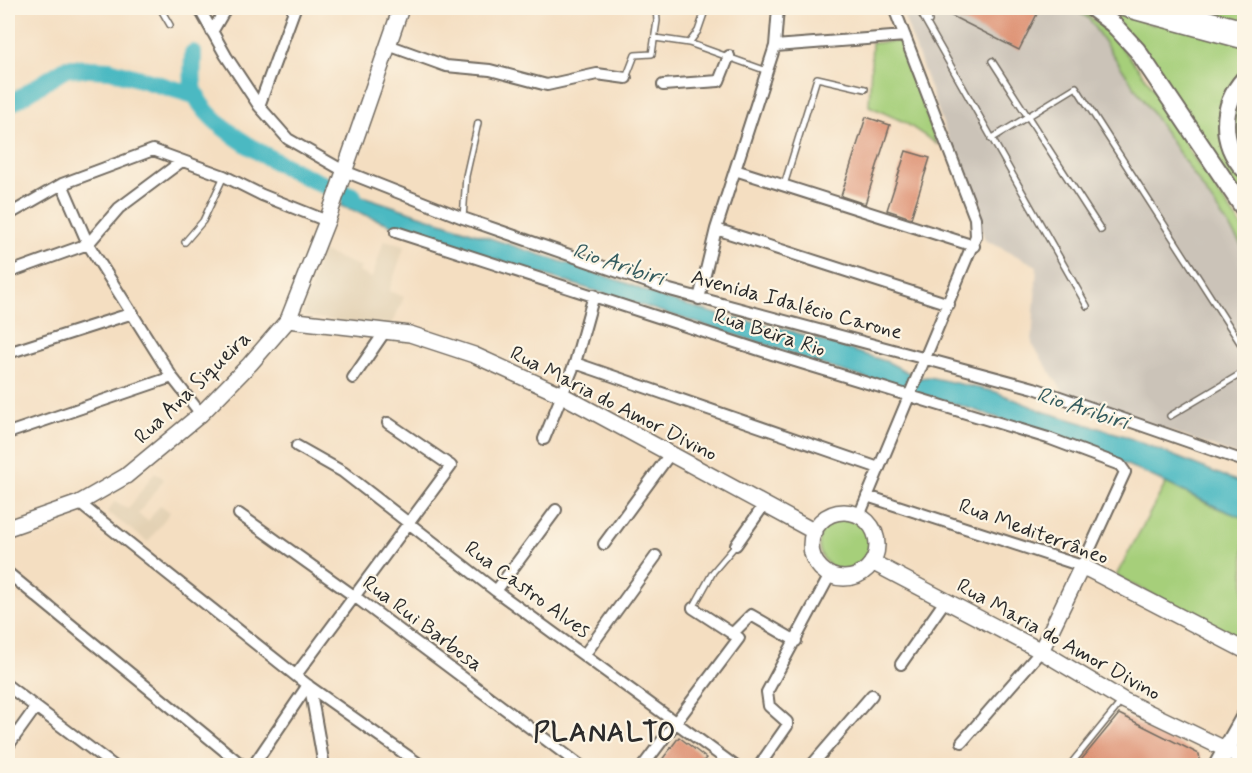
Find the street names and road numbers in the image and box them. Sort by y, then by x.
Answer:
street label: Avenida Idalécio Carone [688,263,905,347]
street label: Rua Beira Rio [710,302,829,364]
street label: Rua Ana Siqueira [128,325,257,450]
street label: Rua Maria do Amor Divino [505,339,722,468]
street label: Rua Mediterrâneo [955,492,1112,572]
street label: Rua Castro Alves [459,535,596,645]
street label: Rua Rui Barbosa [356,569,488,678]
street label: Rua Maria do Amor Divino [952,572,1166,708]

